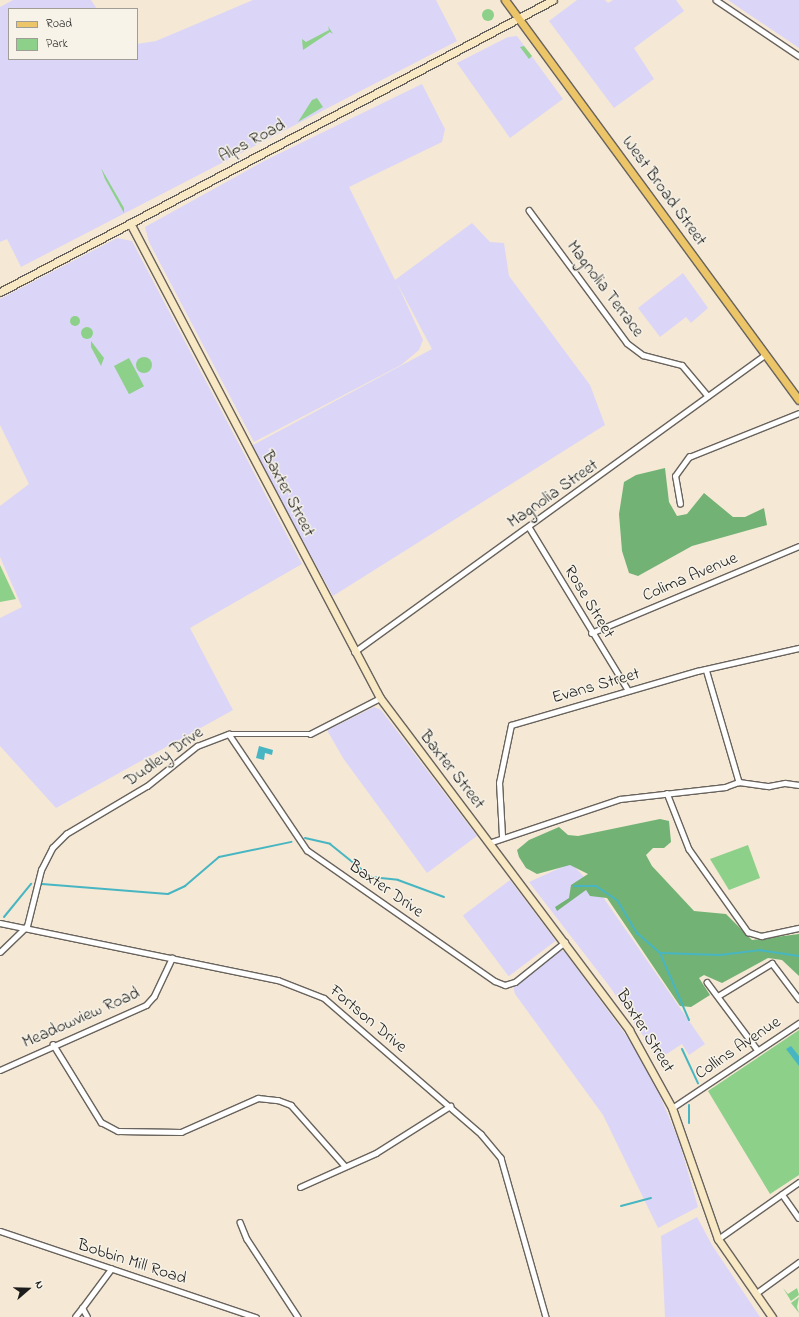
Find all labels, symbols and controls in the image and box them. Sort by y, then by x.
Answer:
legend [8,8,138,60]
text: Road [46,15,72,33]
text: Park [46,35,68,53]
street label: Alps Road [215,115,289,167]
street label: West Broad Street [617,132,711,250]
street label: Magnolia Terrace [562,237,648,341]
street label: Baxter Street [257,448,319,540]
street label: Magnolia Street [504,455,602,533]
street label: Colima Avenue [640,548,740,606]
street label: Rose Street [559,562,619,642]
street label: Evans Street [550,664,642,708]
street label: Dudley Drive [121,722,207,792]
street label: Baxter Street [415,727,489,813]
street label: Baxter Drive [345,856,427,922]
street label: Fortson Drive [325,981,411,1057]
street label: Meadowview Road [19,983,143,1053]
street label: Baxter Street [611,986,679,1076]
street label: Collins Avenue [691,1012,785,1084]
street label: Bobbin Mill Road [75,1235,189,1289]
north arrow [8,1269,48,1309]
text: N [30,1279,48,1291]

